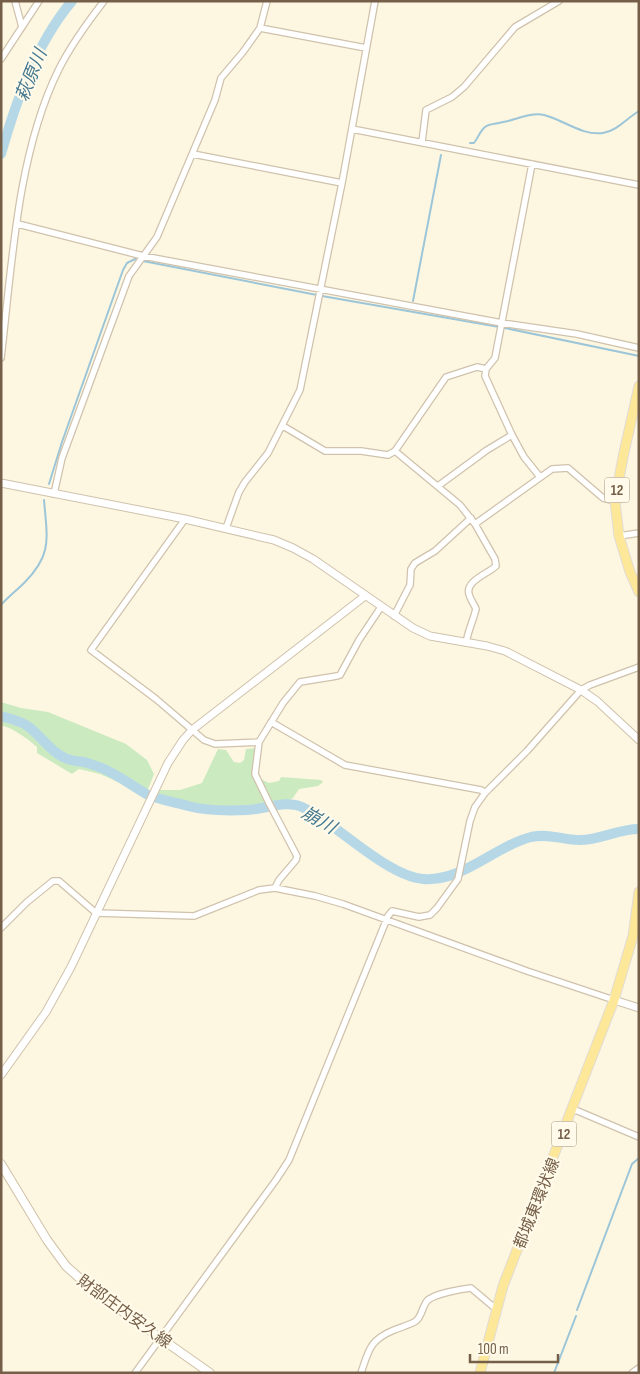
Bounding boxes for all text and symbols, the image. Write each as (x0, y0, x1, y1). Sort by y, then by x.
water label: 萩原川 (12, 44, 52, 104)
road number: 12 (604, 478, 630, 502)
water label: 崩川 (298, 802, 341, 840)
road number: 12 (552, 1122, 576, 1146)
street label: 都城東環状線 (511, 1155, 564, 1252)
street label: 財部庄内安久線 (73, 1272, 175, 1353)
scale bar (470, 1332, 558, 1364)
text: 100 m (478, 1340, 509, 1359)

